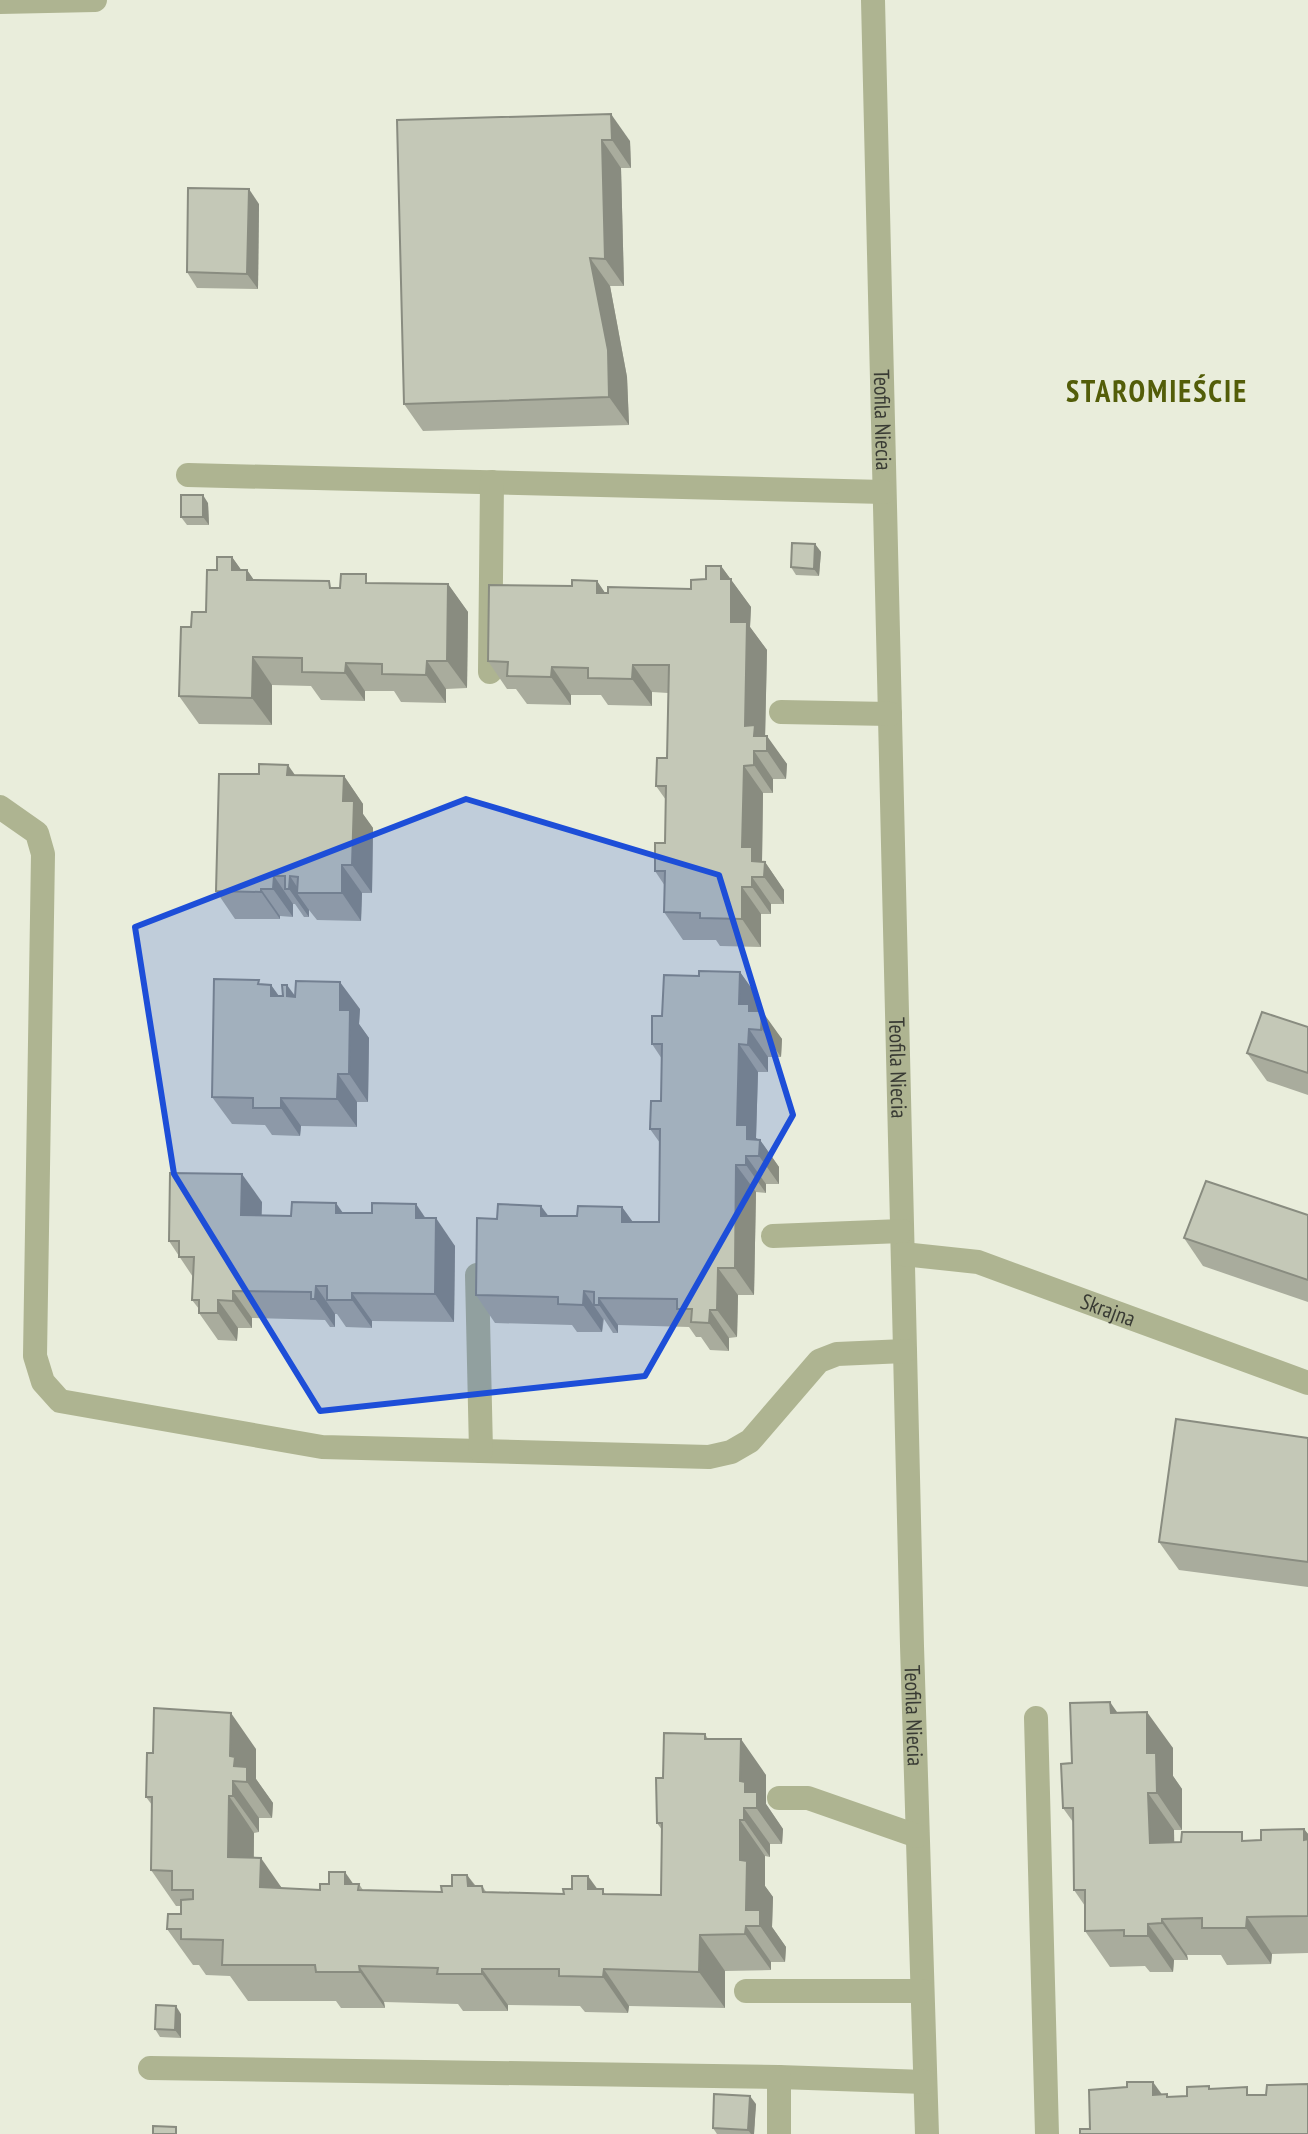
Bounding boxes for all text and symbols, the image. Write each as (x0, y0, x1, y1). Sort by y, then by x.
street label: Teofila Niecia (868, 369, 898, 471)
district label: STAROMIEŚCIE (1066, 371, 1248, 410)
street label: Teofila Niecia (883, 1017, 913, 1119)
street label: Skrajna (1077, 1287, 1139, 1332)
street label: Teofila Niecia (899, 1664, 930, 1767)

